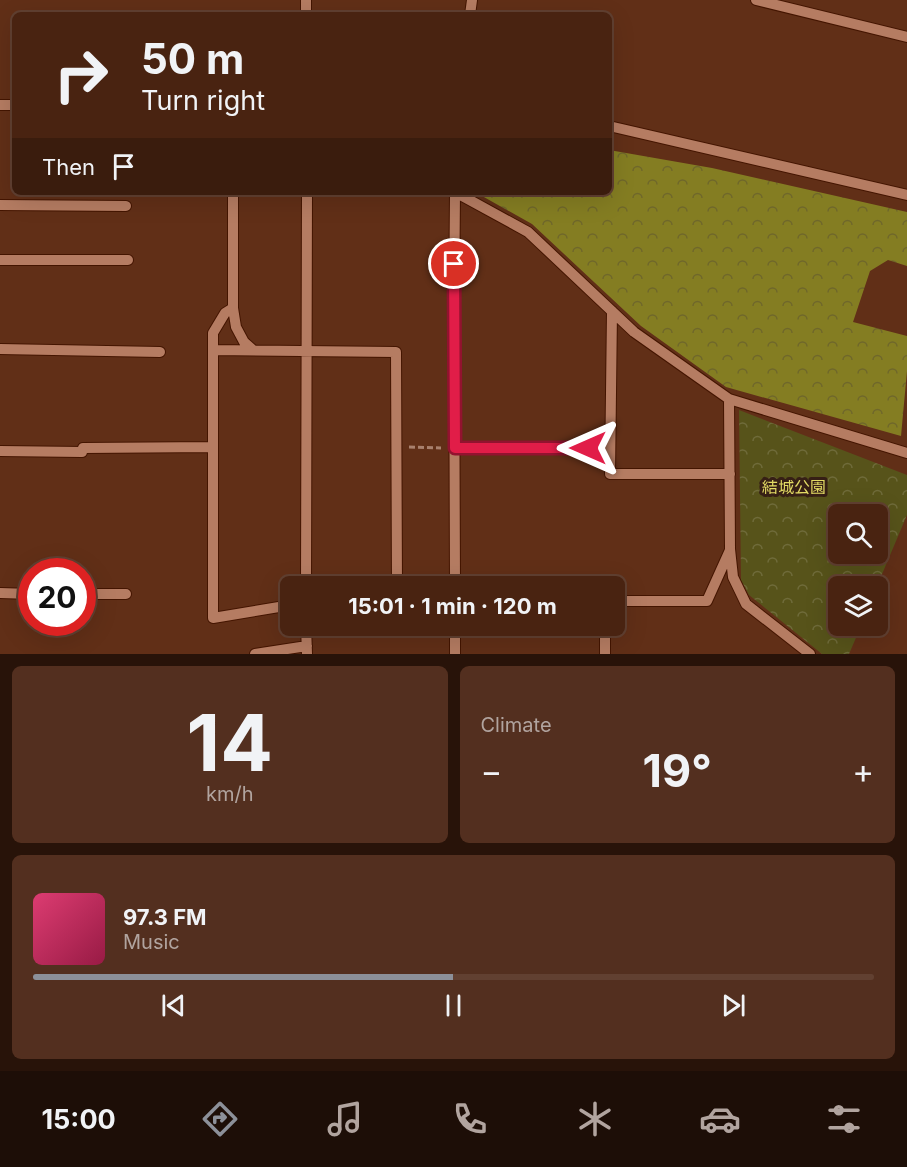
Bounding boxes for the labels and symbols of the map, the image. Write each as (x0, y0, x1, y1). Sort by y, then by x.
pin (428, 238, 479, 289)
position arrow (556, 416, 620, 480)
park label: 結城公園 (762, 477, 826, 497)
speed limit sign: 20 (18, 558, 96, 636)

